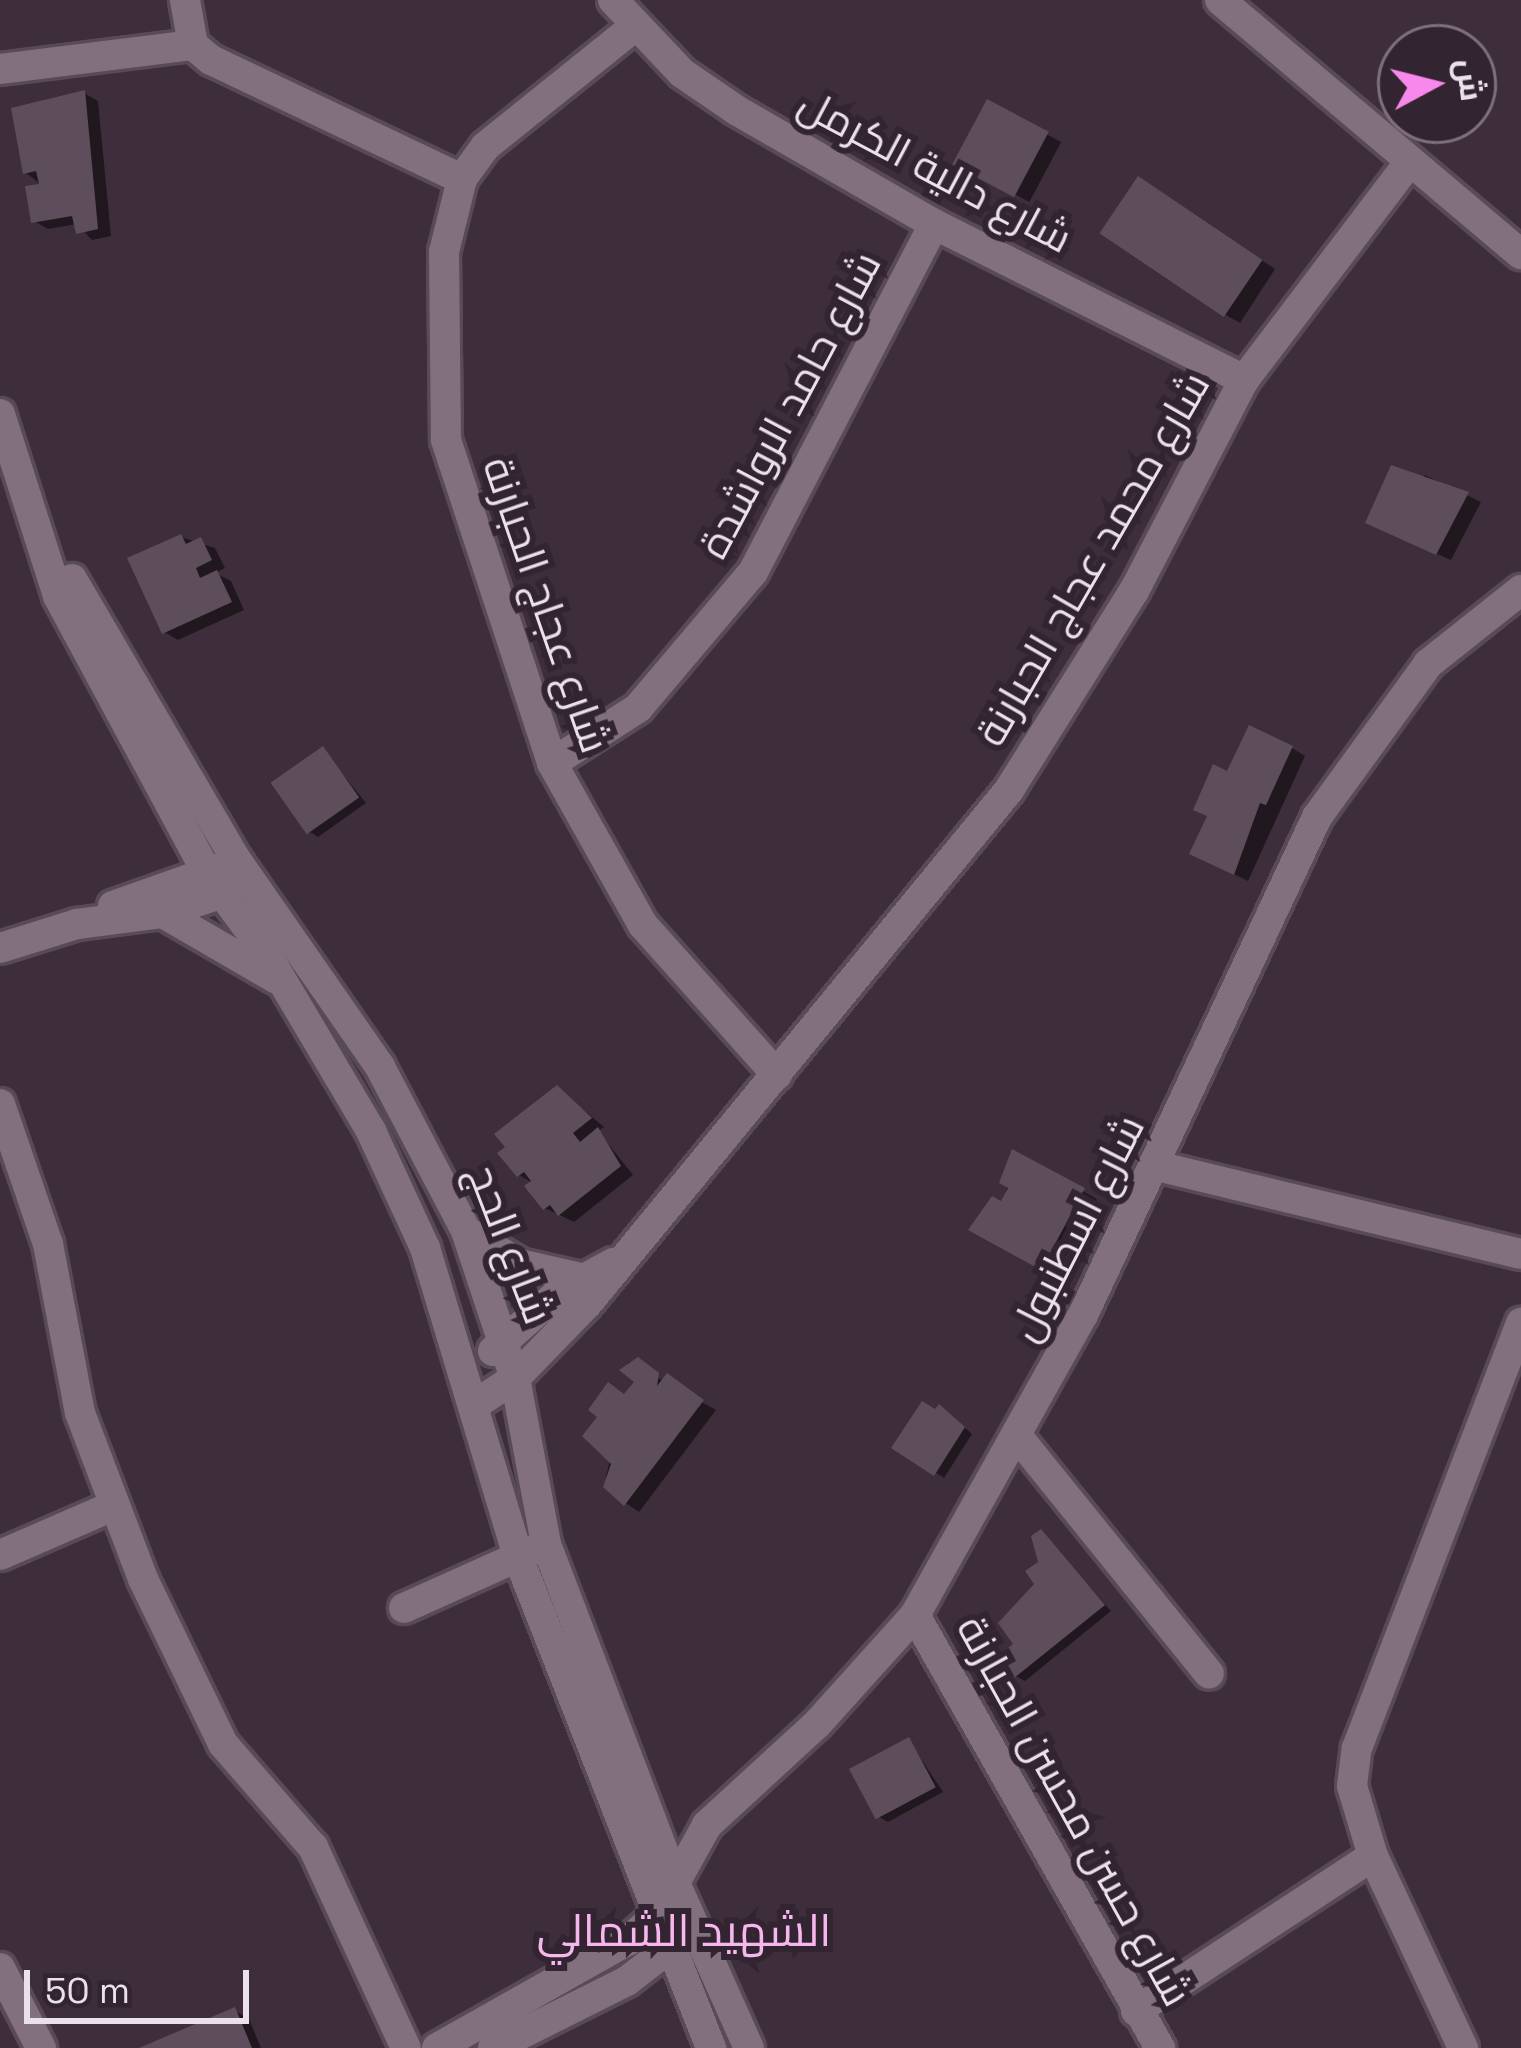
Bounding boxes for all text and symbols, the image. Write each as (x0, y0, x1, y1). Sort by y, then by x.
north arrow (1377, 24, 1497, 144)
text: ش (1446, 56, 1493, 104)
street label: شارع دالية الكرمل (790, 78, 1080, 264)
street label: شارع حامد الرواشدة (688, 243, 892, 567)
street label: شارع محمد عجاج الحبارنة (965, 363, 1221, 755)
street label: شارع عجاج الحبارنة (472, 451, 620, 759)
street label: شارع اسطنبول (999, 1107, 1155, 1349)
street label: شارع الحج (457, 1157, 563, 1331)
street label: شارع حسن محسن الحبارنة (946, 1607, 1202, 2015)
district label: الشهيد الشمالي (537, 1904, 831, 1958)
scale bar (30, 1946, 255, 2020)
text: 50 m (45, 1968, 130, 2014)

